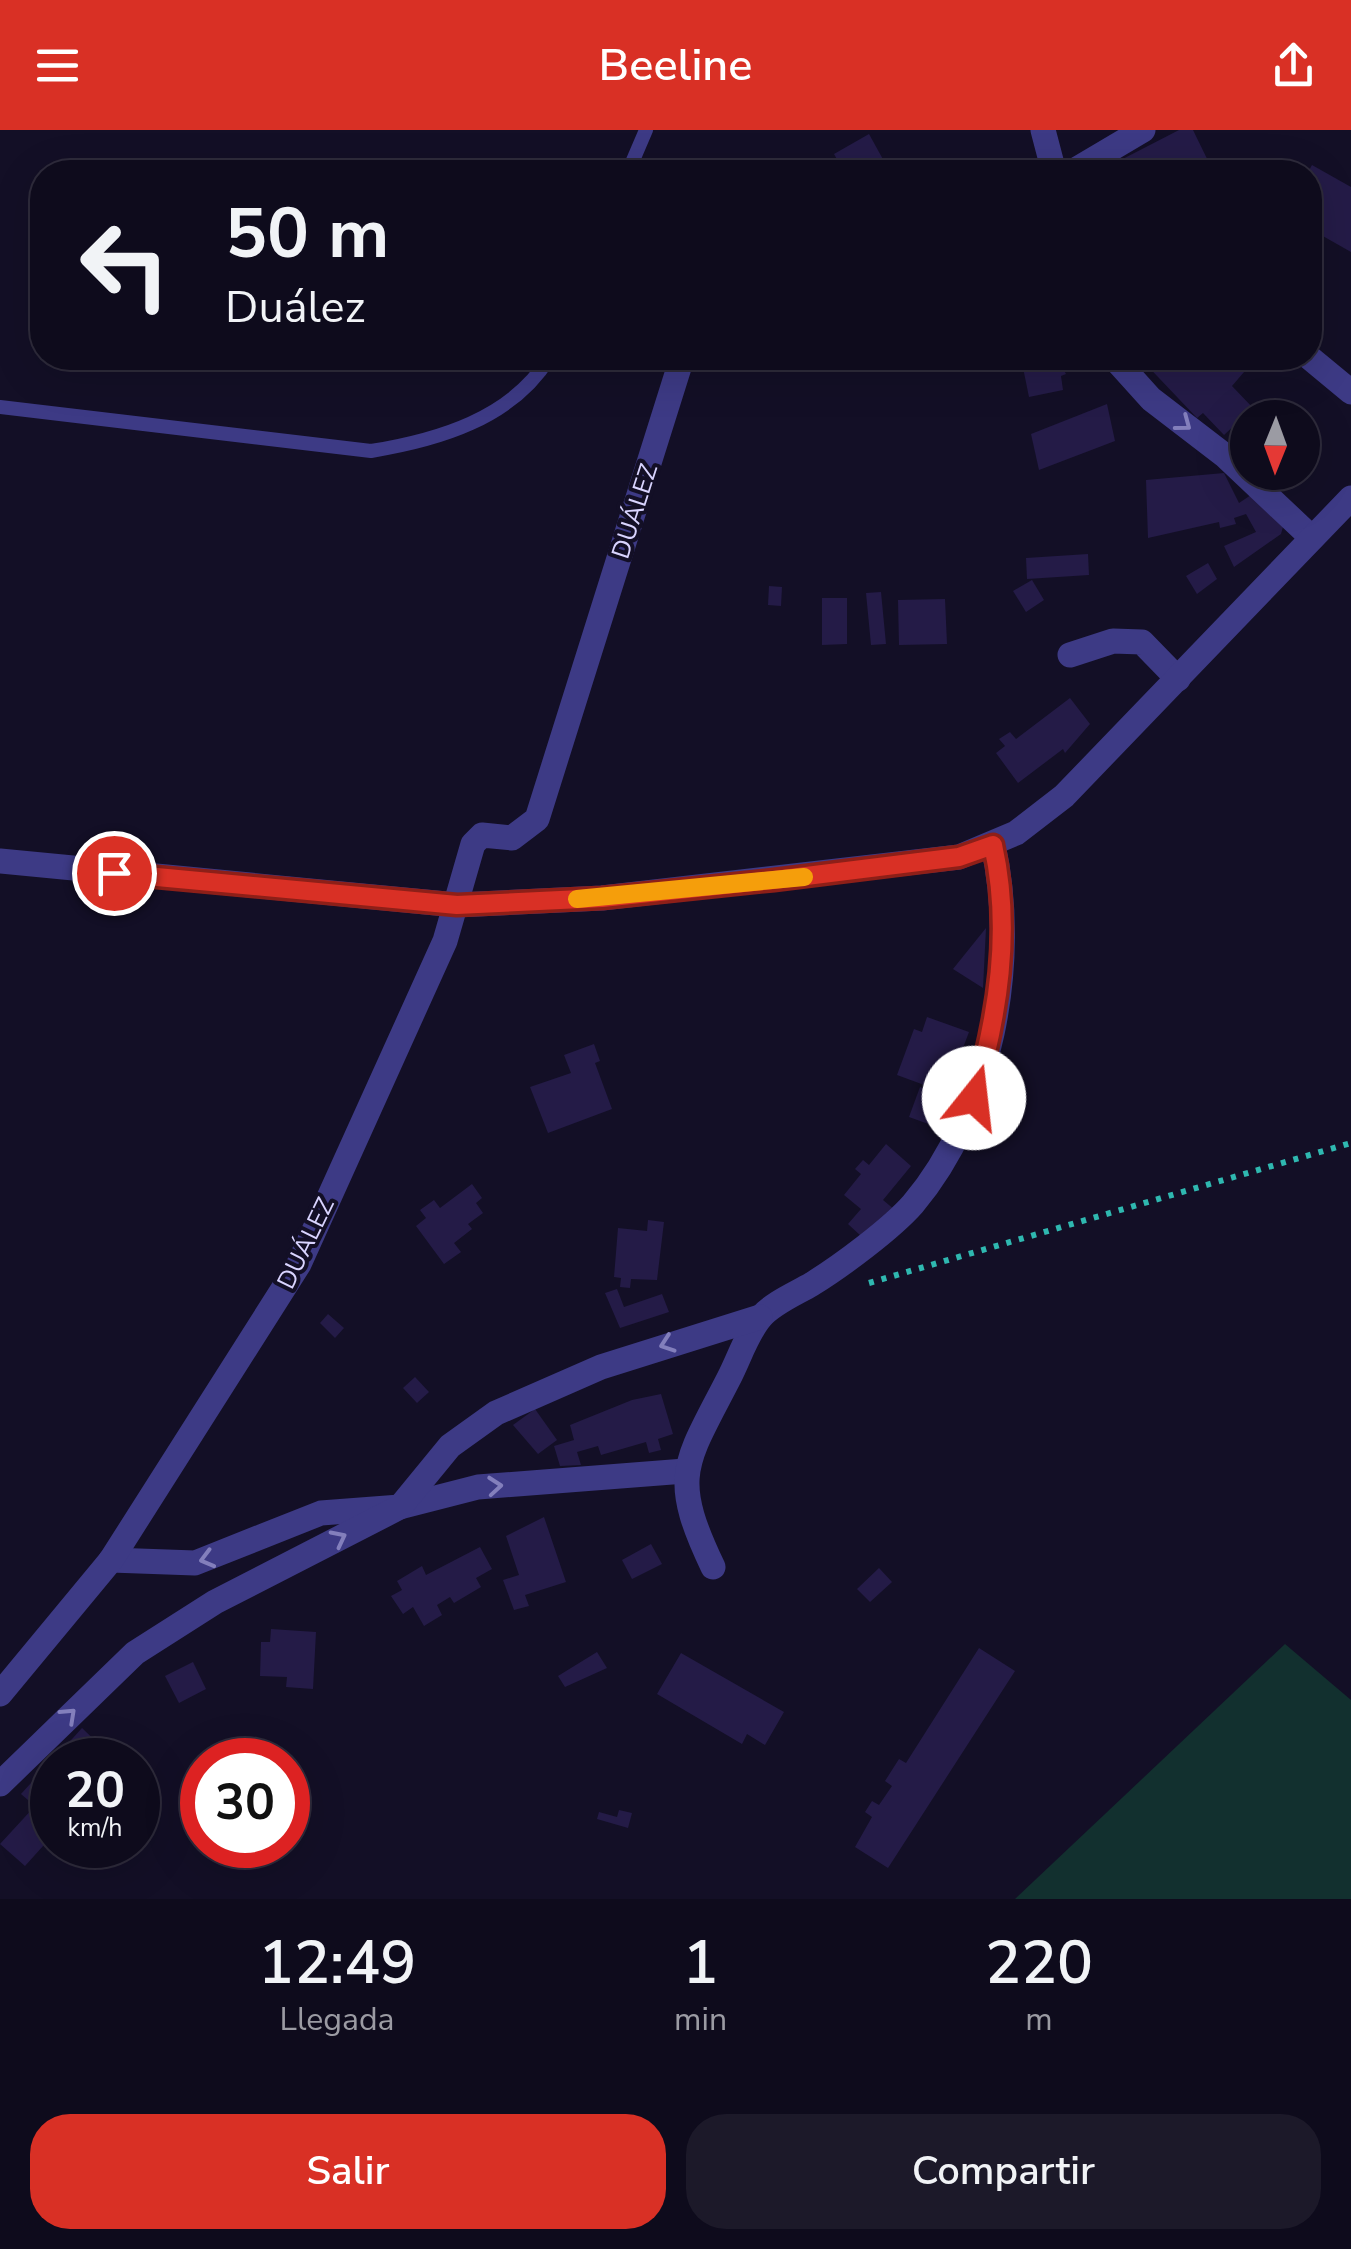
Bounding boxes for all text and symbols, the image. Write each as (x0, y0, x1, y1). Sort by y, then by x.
text: Beeline (599, 35, 752, 96)
icon: menu (30, 38, 85, 93)
icon: share (1266, 38, 1321, 93)
text: 50 m (225, 186, 389, 282)
icon: left (60, 200, 190, 330)
text: Duález (225, 277, 365, 338)
north arrow (1230, 400, 1320, 490)
map controls (1230, 400, 1320, 490)
one-way arrow (1173, 412, 1191, 429)
street label: DUÁLEZ (604, 459, 666, 563)
pin (72, 831, 157, 916)
icon: arrive (87, 846, 142, 901)
position arrow (922, 1046, 1026, 1150)
street label: DUÁLEZ (269, 1192, 343, 1295)
one-way arrow (659, 1332, 676, 1353)
one-way arrow (487, 1476, 503, 1497)
one-way arrow (329, 1531, 347, 1550)
one-way arrow (198, 1547, 216, 1568)
one-way arrow (57, 1708, 76, 1726)
speed limit sign: 30 (180, 1738, 310, 1868)
text: 20 (65, 1756, 125, 1825)
text: km/h (67, 1811, 123, 1845)
text: 12:49 (258, 1922, 416, 2004)
text: 1 (683, 1922, 719, 2004)
text: 220 (985, 1922, 1093, 2004)
text: Llegada (280, 1998, 395, 2041)
text: min (674, 1998, 727, 2041)
text: m (1025, 1998, 1053, 2041)
button: Salir (30, 2114, 666, 2229)
button: Compartir (686, 2114, 1321, 2229)

